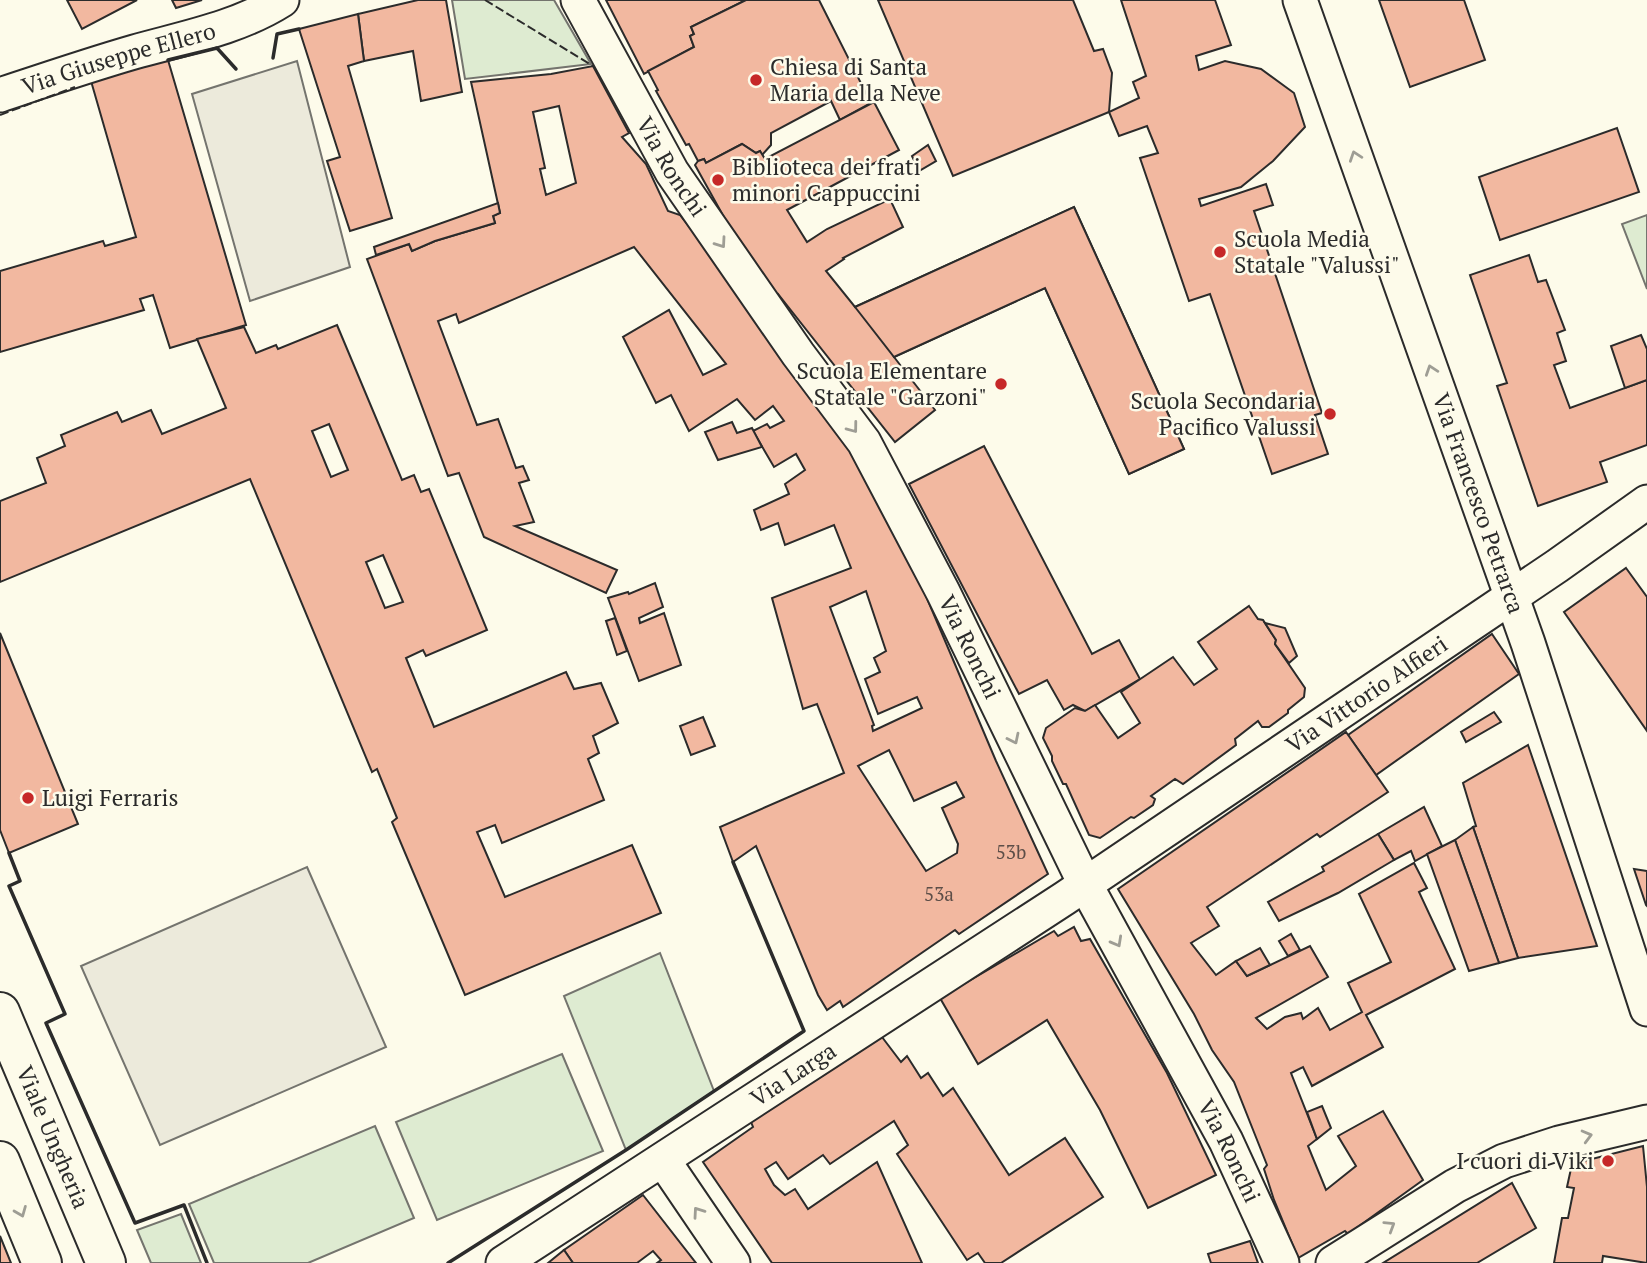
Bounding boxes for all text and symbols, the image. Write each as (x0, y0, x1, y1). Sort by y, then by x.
street label: Via Giuseppe Ellero (17, 15, 219, 102)
place label: Chiesa di Santa Maria della Neve (770, 51, 941, 108)
marker: Chiesa di Santa Maria della Neve (748, 72, 764, 88)
street label: Via Ronchi (630, 111, 714, 222)
one-way arrow (1349, 150, 1363, 162)
place label: Biblioteca dei frati minori Cappuccini (732, 151, 921, 208)
marker: Biblioteca dei frati minori Cappuccini (710, 172, 726, 188)
place label: Scuola Media Statale "Valussi" (1234, 223, 1400, 280)
one-way arrow (713, 235, 725, 248)
marker: Scuola Media Statale "Valussi" (1212, 244, 1228, 260)
place label: Scuola Elementare Statale "Garzoni" (796, 355, 987, 412)
one-way arrow (1425, 365, 1439, 377)
marker: Scuola Elementare Statale "Garzoni" (993, 376, 1009, 392)
place label: Scuola Secondaria Pacifico Valussi (1131, 385, 1316, 442)
street label: Via Francesco Petrarca (1426, 389, 1532, 618)
marker: Scuola Secondaria Pacifico Valussi (1322, 406, 1338, 422)
one-way arrow (845, 420, 858, 433)
street label: Via Ronchi (932, 590, 1009, 704)
street label: Via Vittorio Alfieri (1279, 628, 1453, 760)
one-way arrow (1006, 732, 1020, 744)
place label: Luigi Ferraris (42, 782, 178, 813)
marker: Luigi Ferraris (20, 790, 36, 806)
house number: 53b (996, 839, 1026, 864)
house number: 53a (924, 881, 954, 906)
one-way arrow (1109, 934, 1122, 947)
street label: Via Larga (744, 1035, 842, 1113)
street label: Viale Ungheria (9, 1061, 97, 1214)
street label: Via Ronchi (1191, 1093, 1268, 1207)
one-way arrow (1581, 1130, 1593, 1144)
place label: I cuori di Viki (1456, 1145, 1594, 1176)
marker: I cuori di Viki (1600, 1153, 1616, 1169)
one-way arrow (13, 1204, 27, 1217)
one-way arrow (693, 1206, 706, 1219)
one-way arrow (1383, 1221, 1396, 1234)

